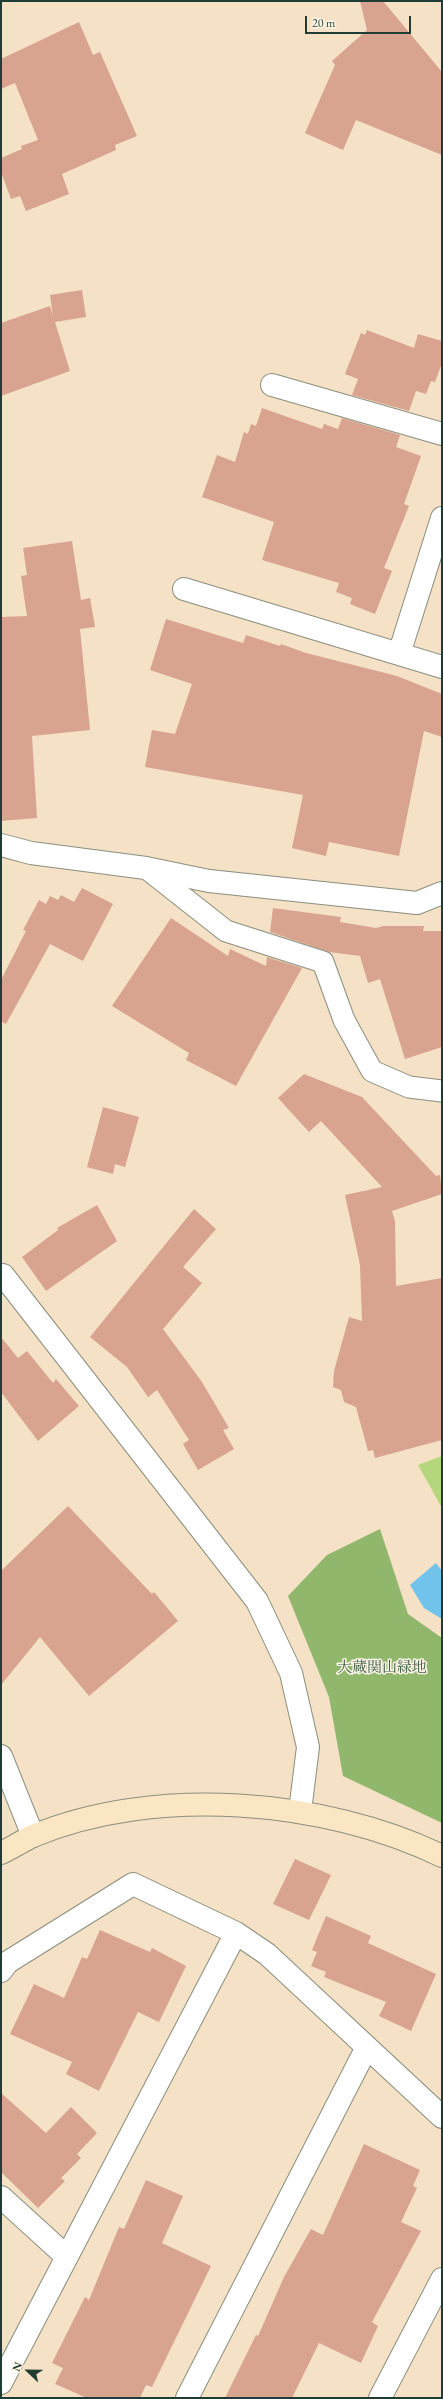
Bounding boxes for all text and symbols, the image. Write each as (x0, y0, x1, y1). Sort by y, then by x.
scale bar (307, 8, 413, 34)
text: 20 m (312, 15, 335, 31)
park label: 大蔵関山緑地 (337, 1659, 427, 1677)
north arrow (8, 2351, 48, 2391)
text: N (9, 2360, 25, 2373)

